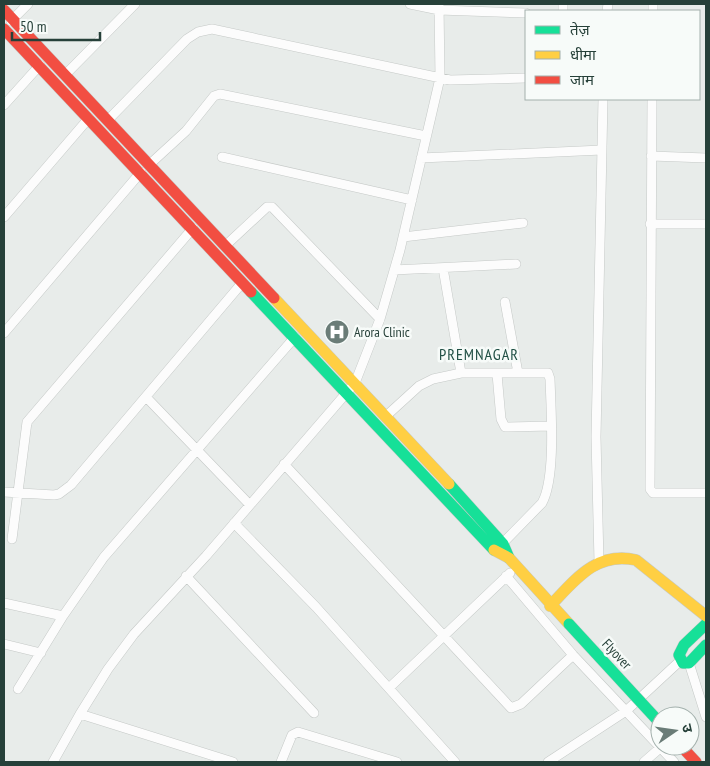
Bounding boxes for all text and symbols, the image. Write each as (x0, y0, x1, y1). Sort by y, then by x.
scale bar (12, 10, 100, 42)
legend (525, 10, 700, 100)
text: 50 m (20, 17, 46, 36)
text: तेज़ (570, 20, 591, 39)
text: धीमा (570, 45, 597, 64)
text: जाम (570, 70, 595, 89)
hospital icon: Arora Clinic (324, 319, 350, 345)
place label: Arora Clinic (354, 323, 410, 341)
district label: PREMNAGAR (439, 344, 519, 364)
street label: Flyover (598, 635, 636, 673)
north arrow (650, 706, 700, 756)
text: उ (678, 722, 698, 735)

